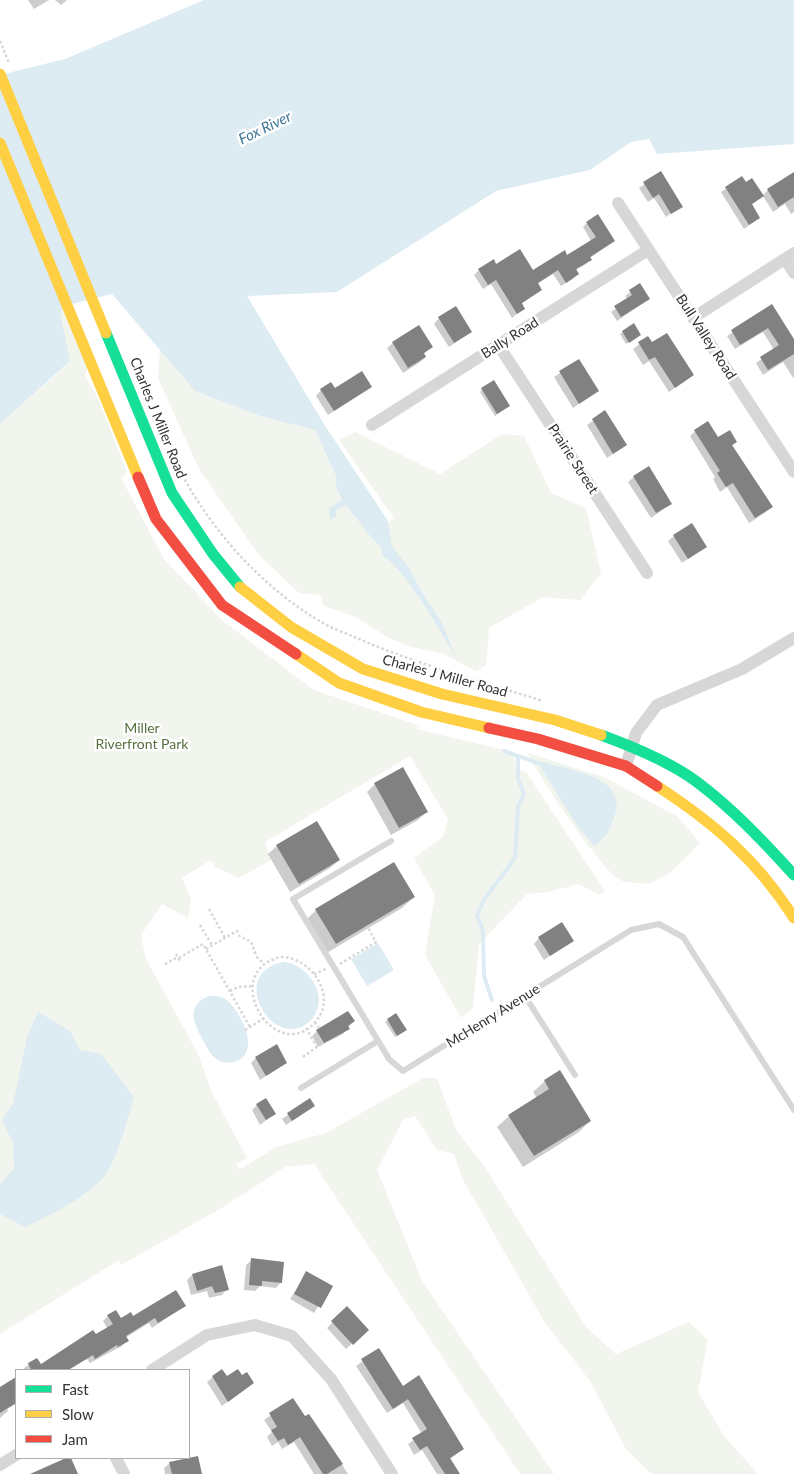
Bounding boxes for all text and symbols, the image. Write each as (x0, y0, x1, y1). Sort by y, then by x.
water label: Fox River (236, 108, 294, 148)
street label: Bull Valley Road (672, 291, 740, 383)
street label: Bally Road (478, 314, 542, 362)
street label: Charles J Miller Road (126, 355, 190, 481)
street label: Prairie Street (544, 421, 602, 497)
street label: Charles J Miller Road (381, 651, 509, 701)
park label: Miller Riverfront Park (96, 720, 188, 752)
street label: McHenry Avenue (443, 980, 543, 1052)
legend (15, 1369, 190, 1459)
text: Fast (62, 1380, 89, 1398)
text: Slow (62, 1405, 94, 1423)
text: Jam (62, 1430, 88, 1448)

